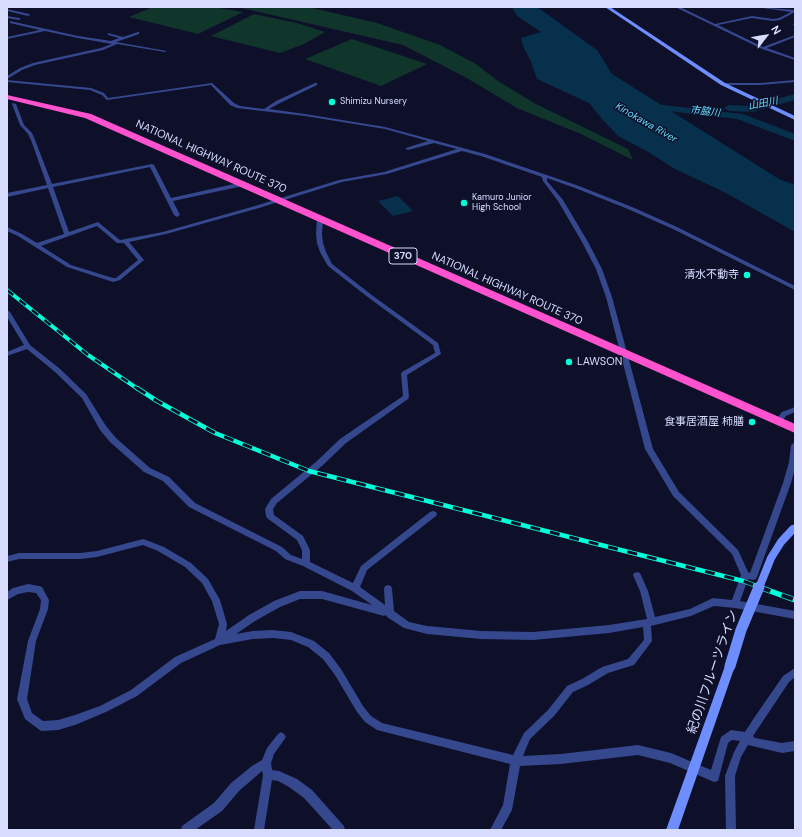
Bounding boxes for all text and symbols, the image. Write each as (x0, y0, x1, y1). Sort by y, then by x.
north arrow (746, 16, 786, 56)
text: N (768, 23, 784, 37)
water label: 山田川 (747, 95, 779, 113)
marker: Shimizu Nursery (327, 97, 337, 107)
place label: Shimizu Nursery (340, 97, 407, 107)
water label: Kinokawa River (613, 100, 679, 146)
water label: 市脇川 (689, 104, 721, 120)
street label: NATIONAL HIGHWAY ROUTE 370 (134, 118, 288, 196)
place label: Kamuro Junior High School (472, 193, 532, 214)
marker: Kamuro Junior High School (459, 198, 469, 208)
road number: 370 (389, 248, 417, 264)
street label: NATIONAL HIGHWAY ROUTE 370 (430, 250, 584, 328)
place label: 清水不動寺 (684, 268, 739, 282)
marker: 清水不動寺 (742, 270, 752, 280)
place label: LAWSON (577, 355, 622, 369)
marker: LAWSON (564, 357, 574, 367)
place label: 食事居酒屋 柿膳 (664, 415, 744, 429)
marker: 食事居酒屋 柿膳 (747, 417, 757, 427)
street label: 紀の川フルーツライン (684, 608, 742, 736)

